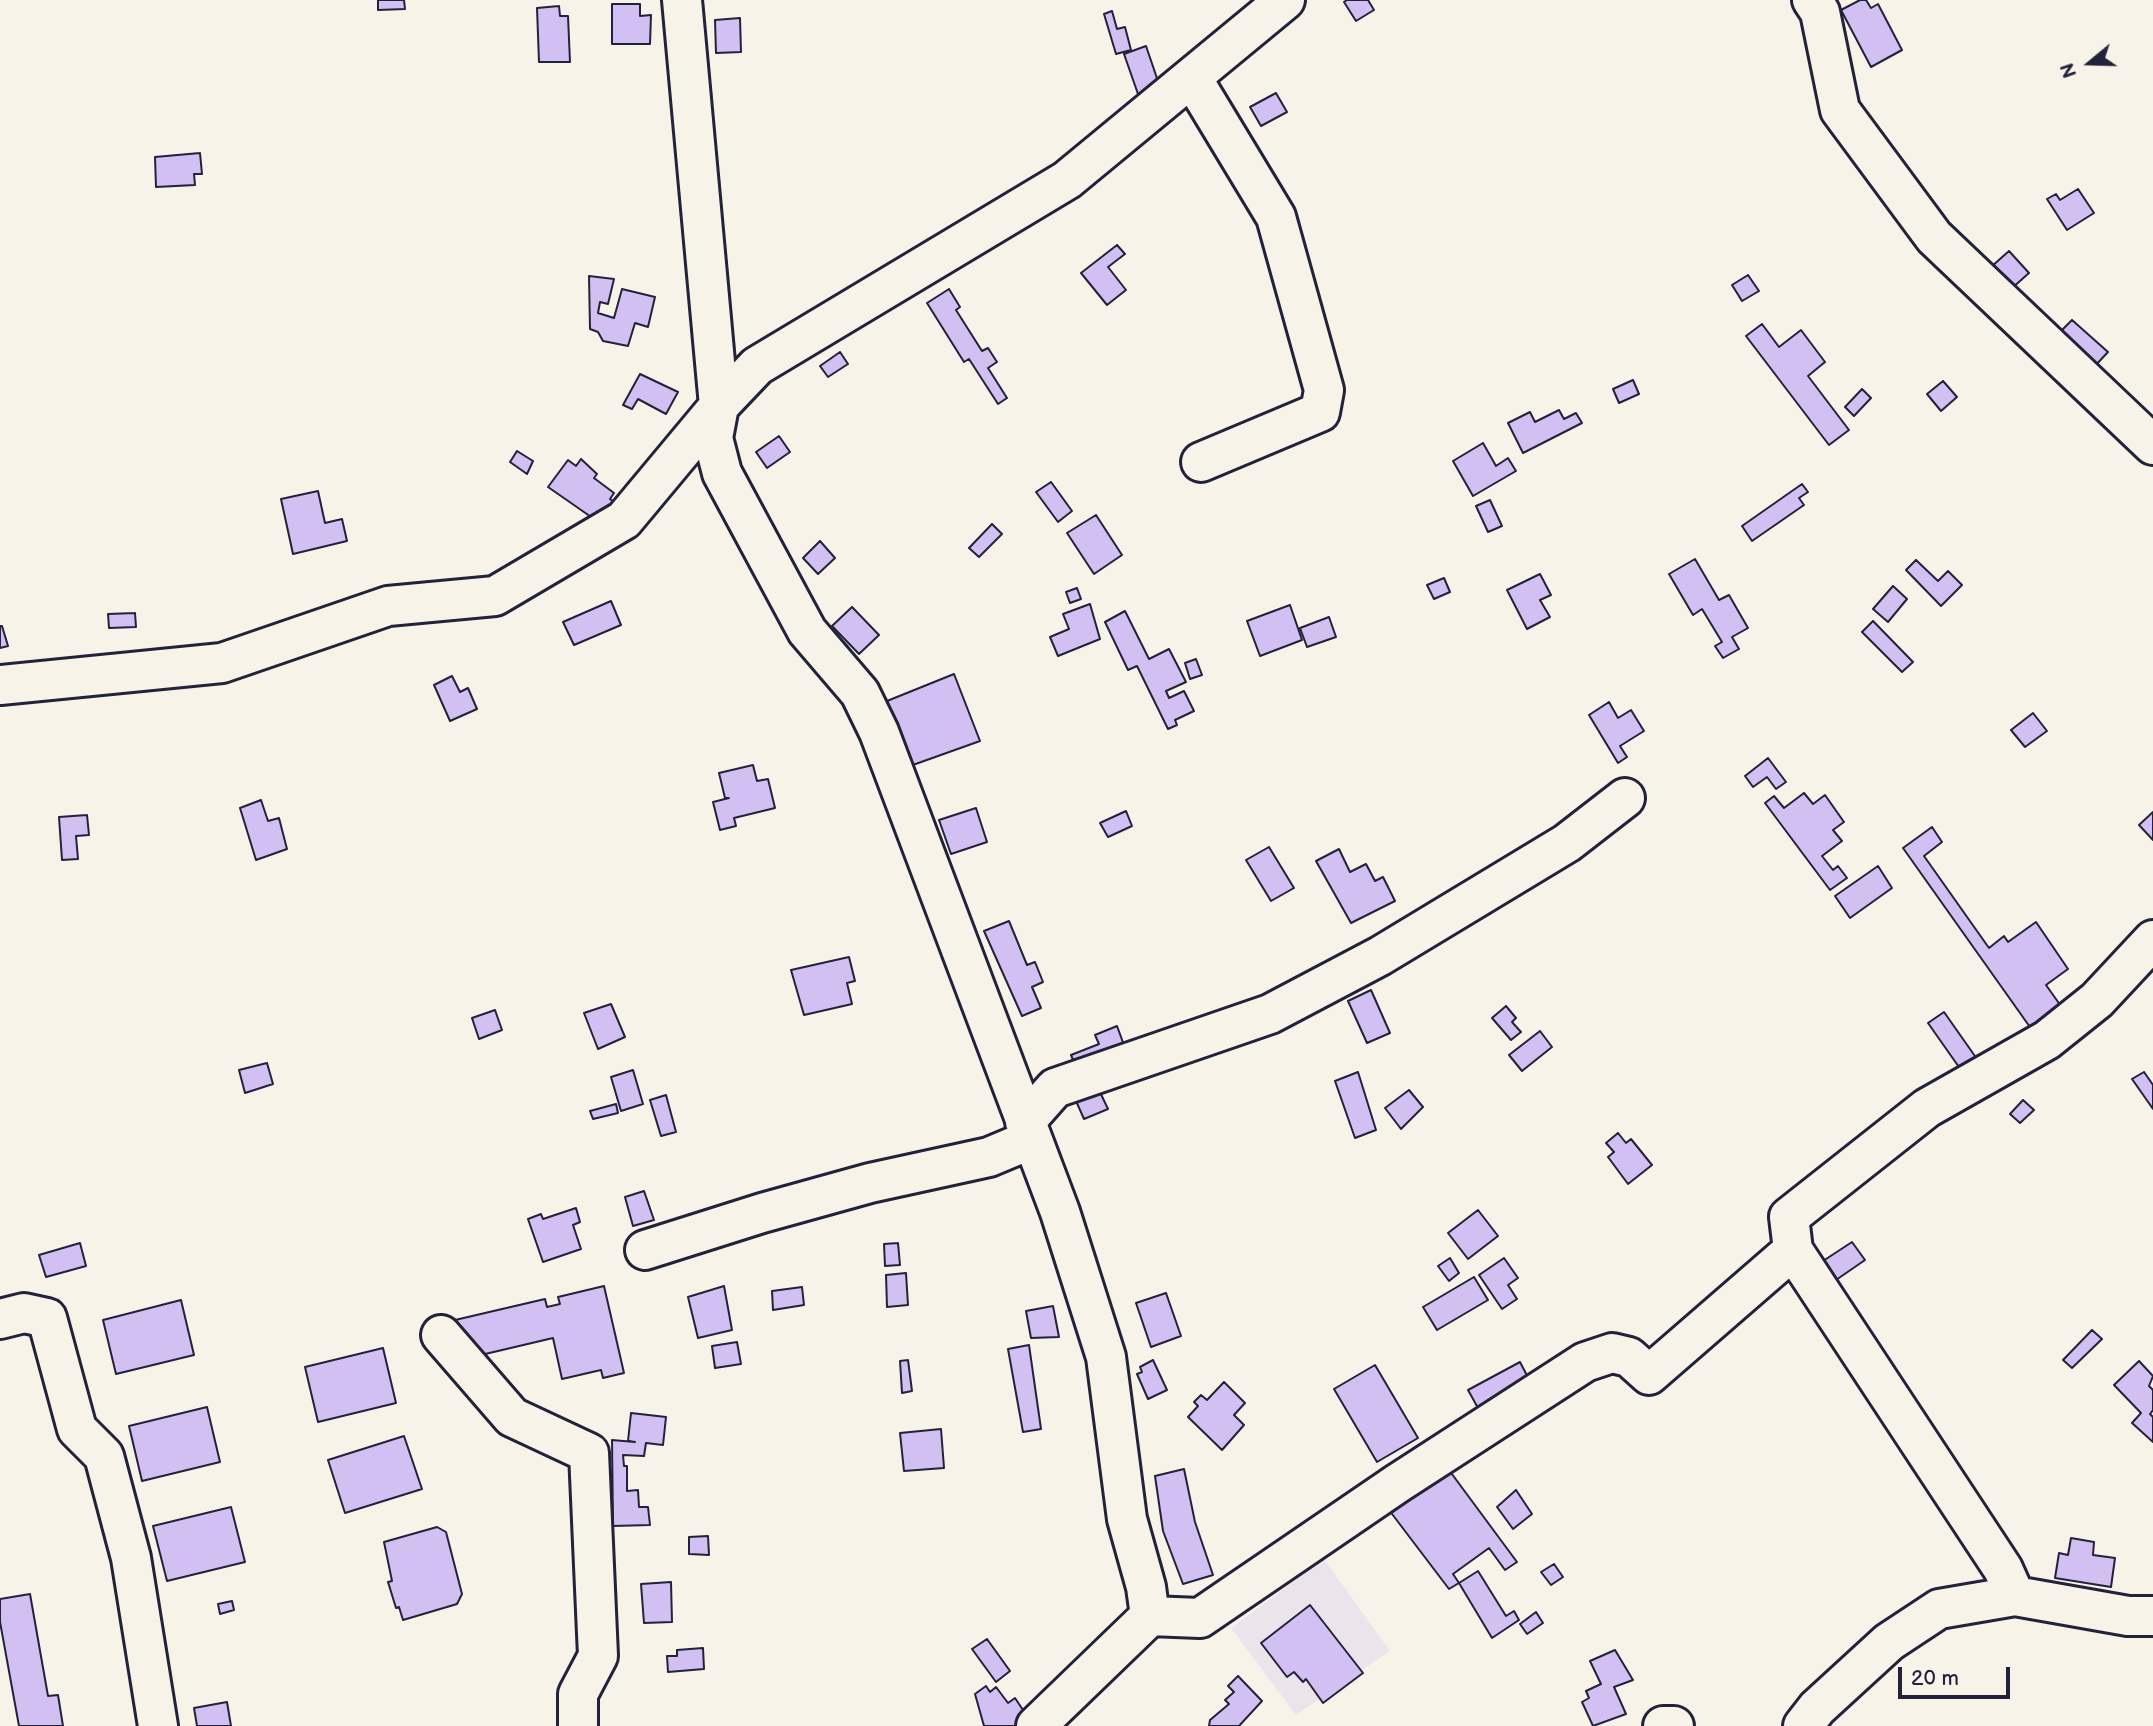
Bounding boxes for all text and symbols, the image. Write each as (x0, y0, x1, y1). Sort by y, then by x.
north arrow (2055, 28, 2125, 98)
text: N (2056, 60, 2083, 80)
scale bar (1901, 1652, 2013, 1696)
text: 20 m (1911, 1666, 1959, 1691)

